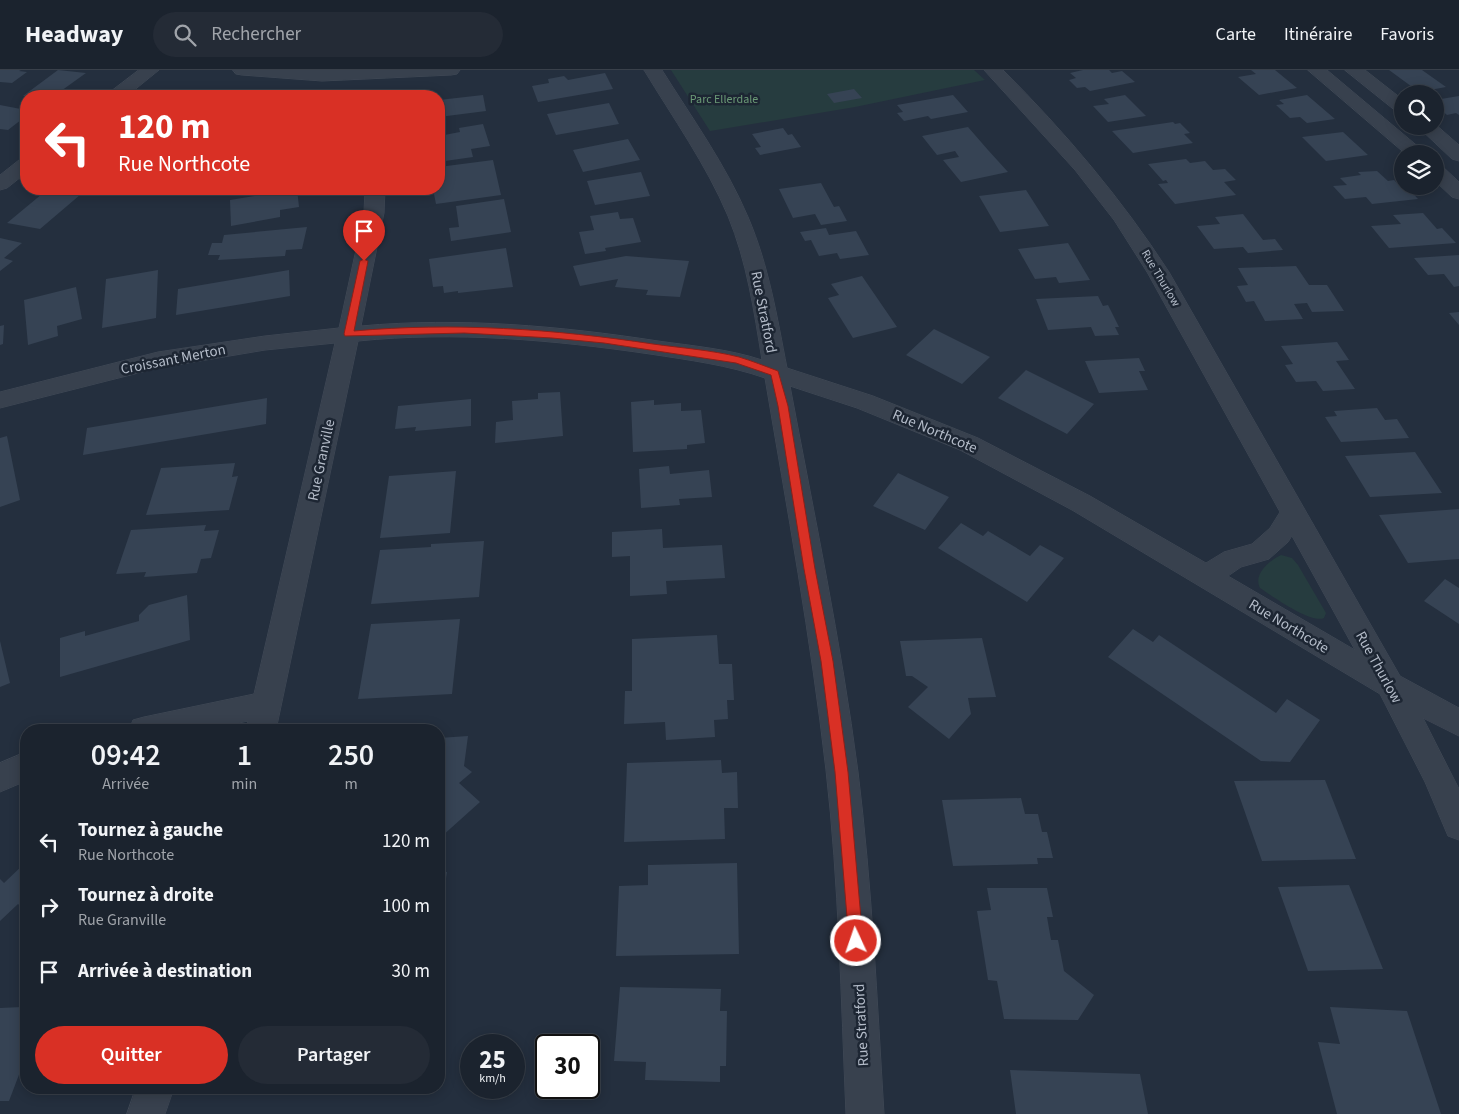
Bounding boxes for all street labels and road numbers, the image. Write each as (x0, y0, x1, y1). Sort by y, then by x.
street label: Rue Thurlow (1137, 247, 1184, 310)
street label: Rue Stratford (745, 269, 782, 355)
street label: Croissant Merton (119, 339, 227, 380)
street label: Rue Northcote (889, 404, 980, 459)
street label: Rue Granville (303, 417, 340, 503)
street label: Rue Northcote (1245, 594, 1333, 659)
street label: Rue Thurlow (1350, 627, 1407, 707)
street label: Rue Stratford (849, 983, 874, 1067)

